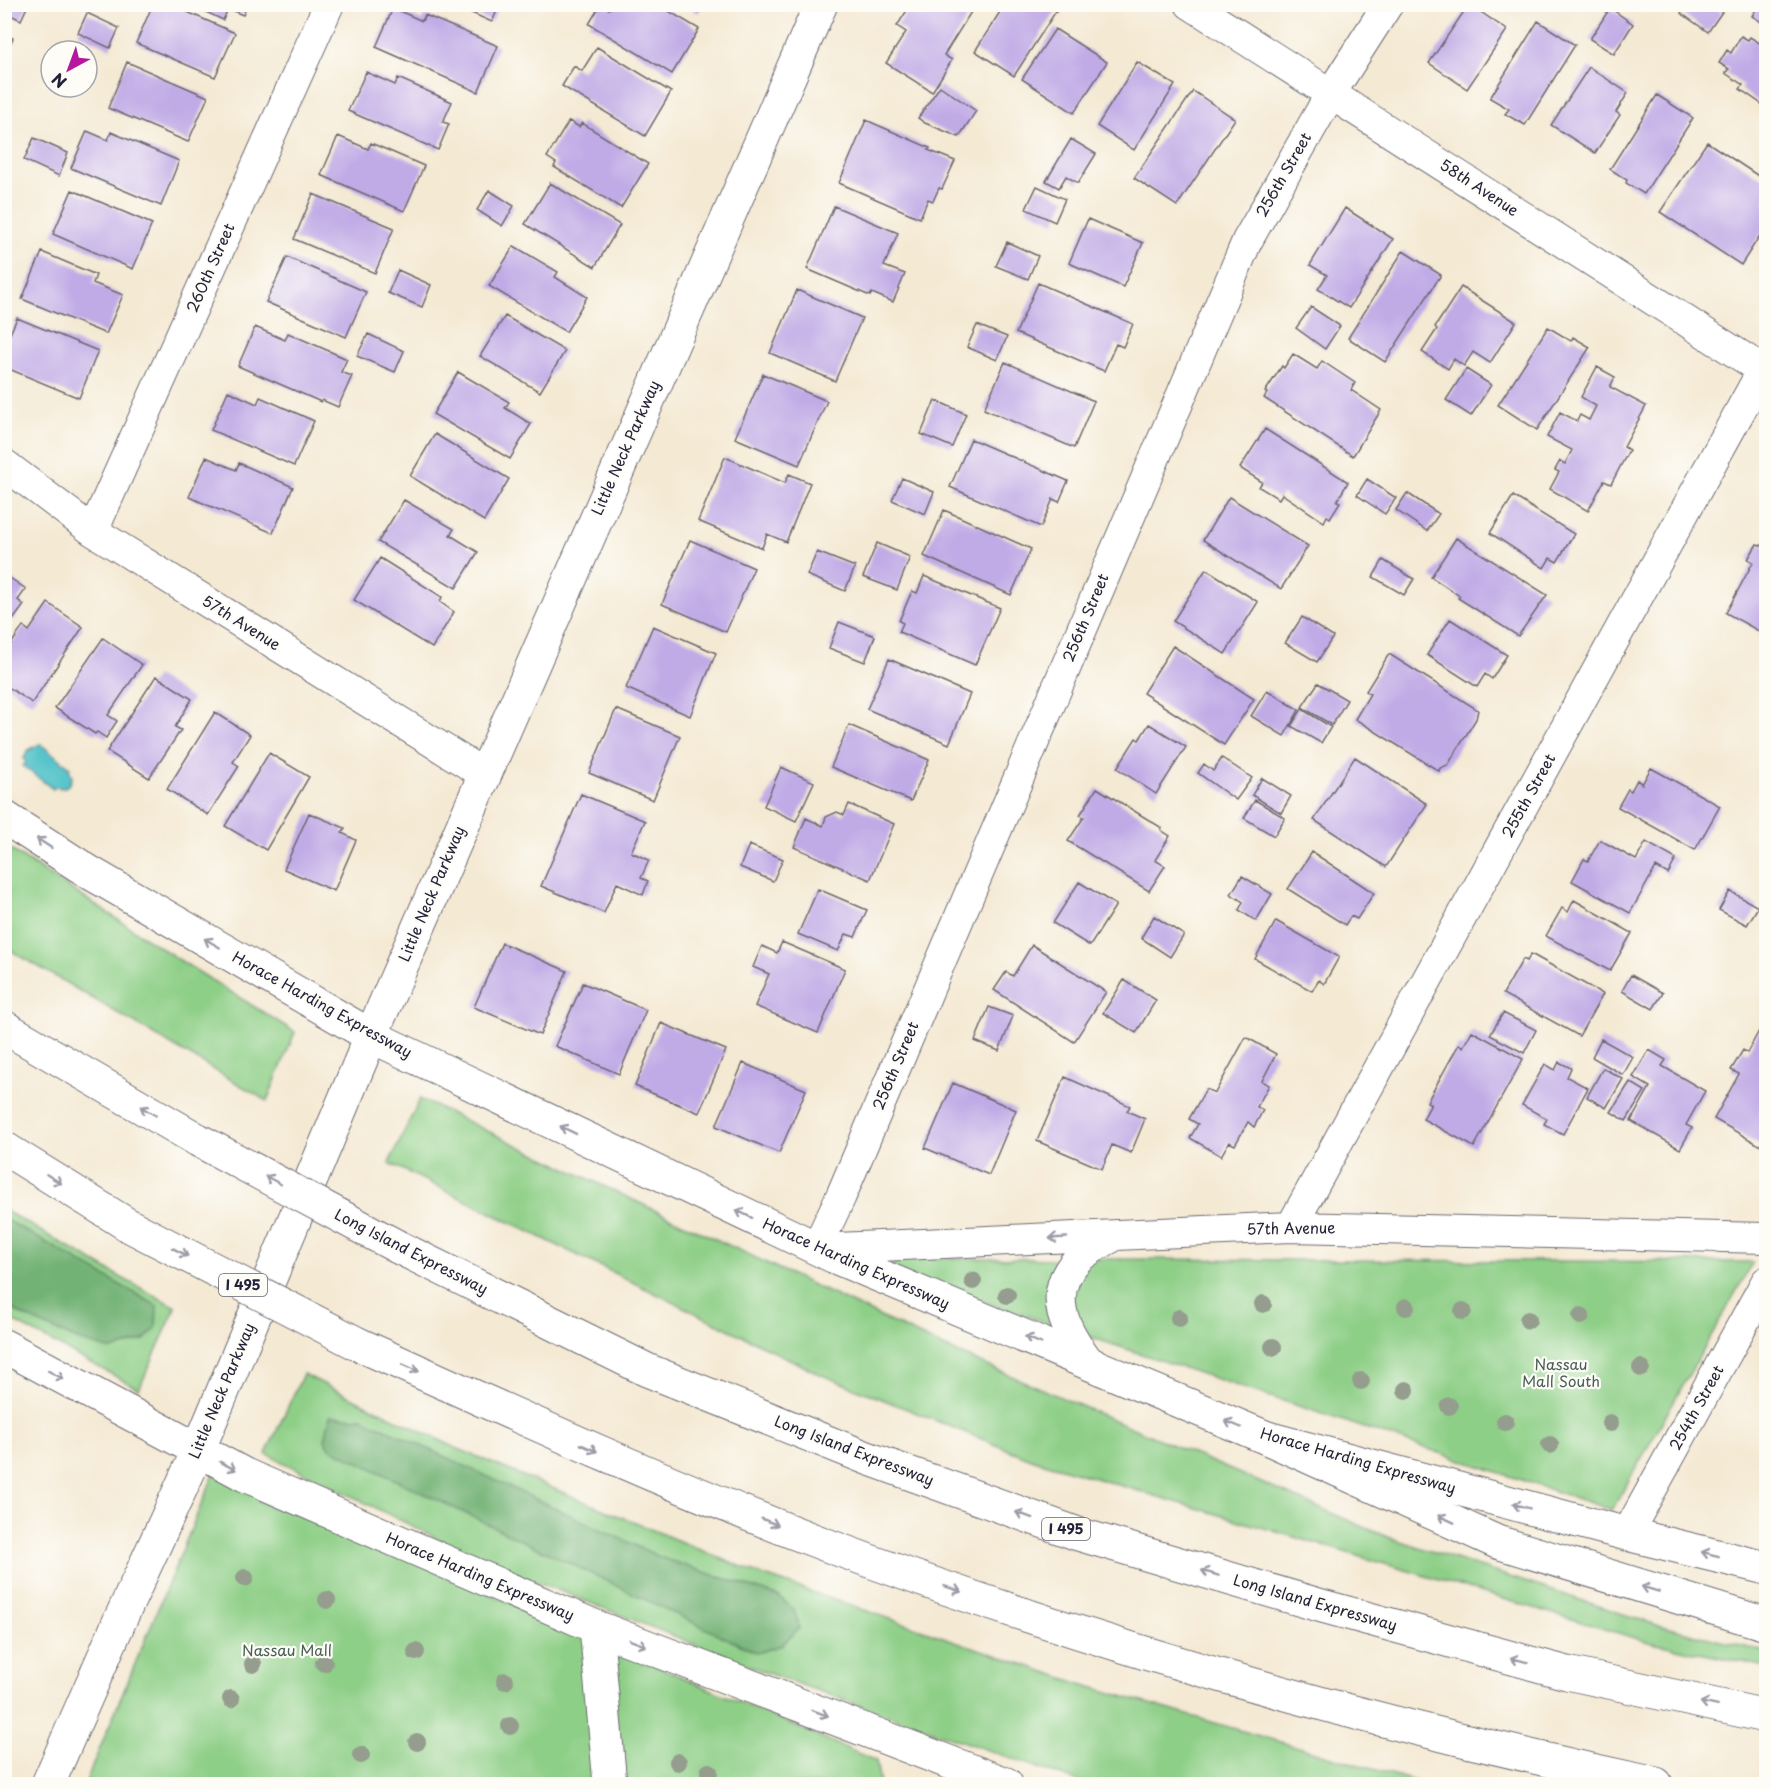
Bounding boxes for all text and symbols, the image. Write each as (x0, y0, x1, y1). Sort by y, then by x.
north arrow (39, 39, 99, 99)
text: N (46, 68, 71, 94)
street label: 256th Street (1249, 128, 1316, 221)
street label: 58th Avenue (1436, 153, 1524, 221)
street label: 260th Street (180, 219, 240, 316)
street label: Little Neck Parkway (584, 376, 665, 519)
street label: 256th Street (1056, 570, 1114, 665)
street label: 57th Avenue (198, 588, 286, 655)
street label: 255th Street (1495, 749, 1560, 842)
street label: Little Neck Parkway (392, 822, 470, 965)
one-way arrow (37, 837, 53, 849)
one-way arrow (204, 937, 221, 949)
street label: Horace Harding Expressway (229, 945, 417, 1063)
street label: 256th Street (866, 1018, 924, 1113)
one-way arrow (140, 1105, 157, 1117)
one-way arrow (560, 1123, 578, 1135)
one-way arrow (45, 1174, 62, 1186)
one-way arrow (264, 1174, 282, 1185)
street label: Long Island Expressway (331, 1202, 492, 1299)
one-way arrow (736, 1208, 754, 1220)
street label: Horace Harding Expressway (759, 1211, 954, 1314)
street label: 57th Avenue (1246, 1215, 1336, 1240)
one-way arrow (1048, 1232, 1068, 1243)
one-way arrow (171, 1247, 189, 1258)
road number: I 495 (219, 1274, 267, 1296)
street label: Little Neck Parkway (182, 1319, 260, 1462)
one-way arrow (1025, 1334, 1043, 1345)
park label: Nassau Mall South (1522, 1352, 1600, 1392)
street label: 254th Street (1663, 1361, 1729, 1454)
one-way arrow (402, 1363, 420, 1375)
one-way arrow (46, 1370, 64, 1381)
street label: Long Island Expressway (771, 1409, 938, 1491)
one-way arrow (1224, 1418, 1242, 1429)
street label: Horace Harding Expressway (1258, 1421, 1459, 1499)
one-way arrow (580, 1443, 598, 1454)
one-way arrow (218, 1461, 236, 1473)
one-way arrow (1512, 1499, 1531, 1511)
one-way arrow (1016, 1508, 1034, 1519)
one-way arrow (1438, 1513, 1456, 1524)
one-way arrow (760, 1517, 778, 1528)
road number: I 495 (1042, 1518, 1090, 1540)
street label: Horace Harding Expressway (383, 1525, 578, 1626)
one-way arrow (1700, 1548, 1719, 1560)
one-way arrow (1201, 1567, 1220, 1578)
street label: Long Island Expressway (1231, 1567, 1400, 1636)
one-way arrow (1641, 1582, 1660, 1593)
one-way arrow (943, 1584, 962, 1595)
park label: Nassau Mall (242, 1638, 332, 1661)
one-way arrow (628, 1638, 647, 1649)
one-way arrow (1510, 1654, 1529, 1665)
one-way arrow (1700, 1698, 1720, 1709)
one-way arrow (810, 1708, 829, 1719)

